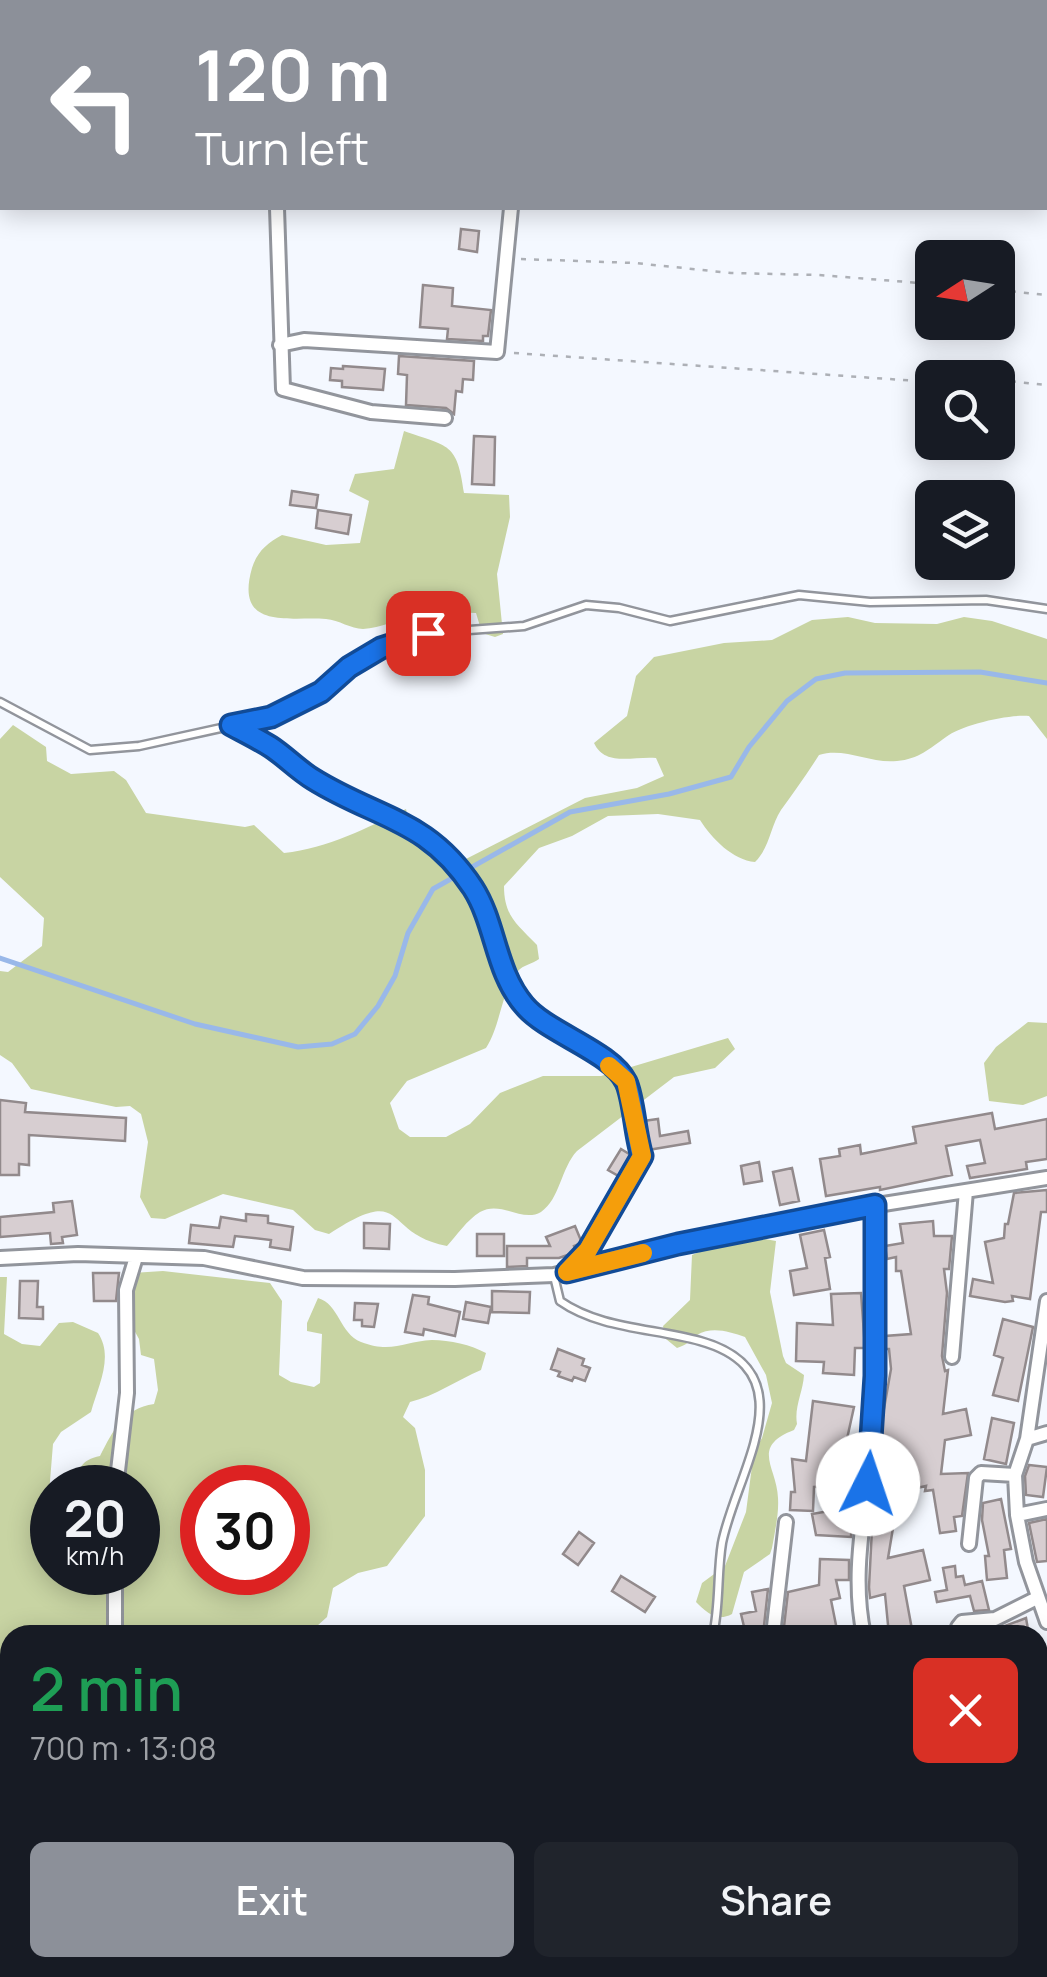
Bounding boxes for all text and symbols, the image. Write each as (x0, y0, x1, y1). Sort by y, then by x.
text: 120 m (195, 26, 390, 122)
icon: left (30, 40, 160, 170)
text: Turn left (195, 117, 369, 179)
north arrow (915, 240, 1015, 340)
map controls (915, 240, 1015, 580)
button: search (915, 360, 1015, 460)
button: layers (915, 480, 1015, 580)
pin (386, 591, 471, 676)
icon: arrive (401, 606, 456, 661)
position arrow (816, 1432, 920, 1536)
speed limit sign: 30 (180, 1465, 310, 1595)
text: 20 (64, 1484, 126, 1552)
text: km/h (66, 1538, 124, 1573)
text: 2 min (30, 1647, 183, 1729)
button: close (913, 1658, 1018, 1763)
text: 700 m · 13:08 (30, 1726, 217, 1770)
button: Exit (30, 1842, 514, 1957)
button: Share (534, 1842, 1018, 1957)

